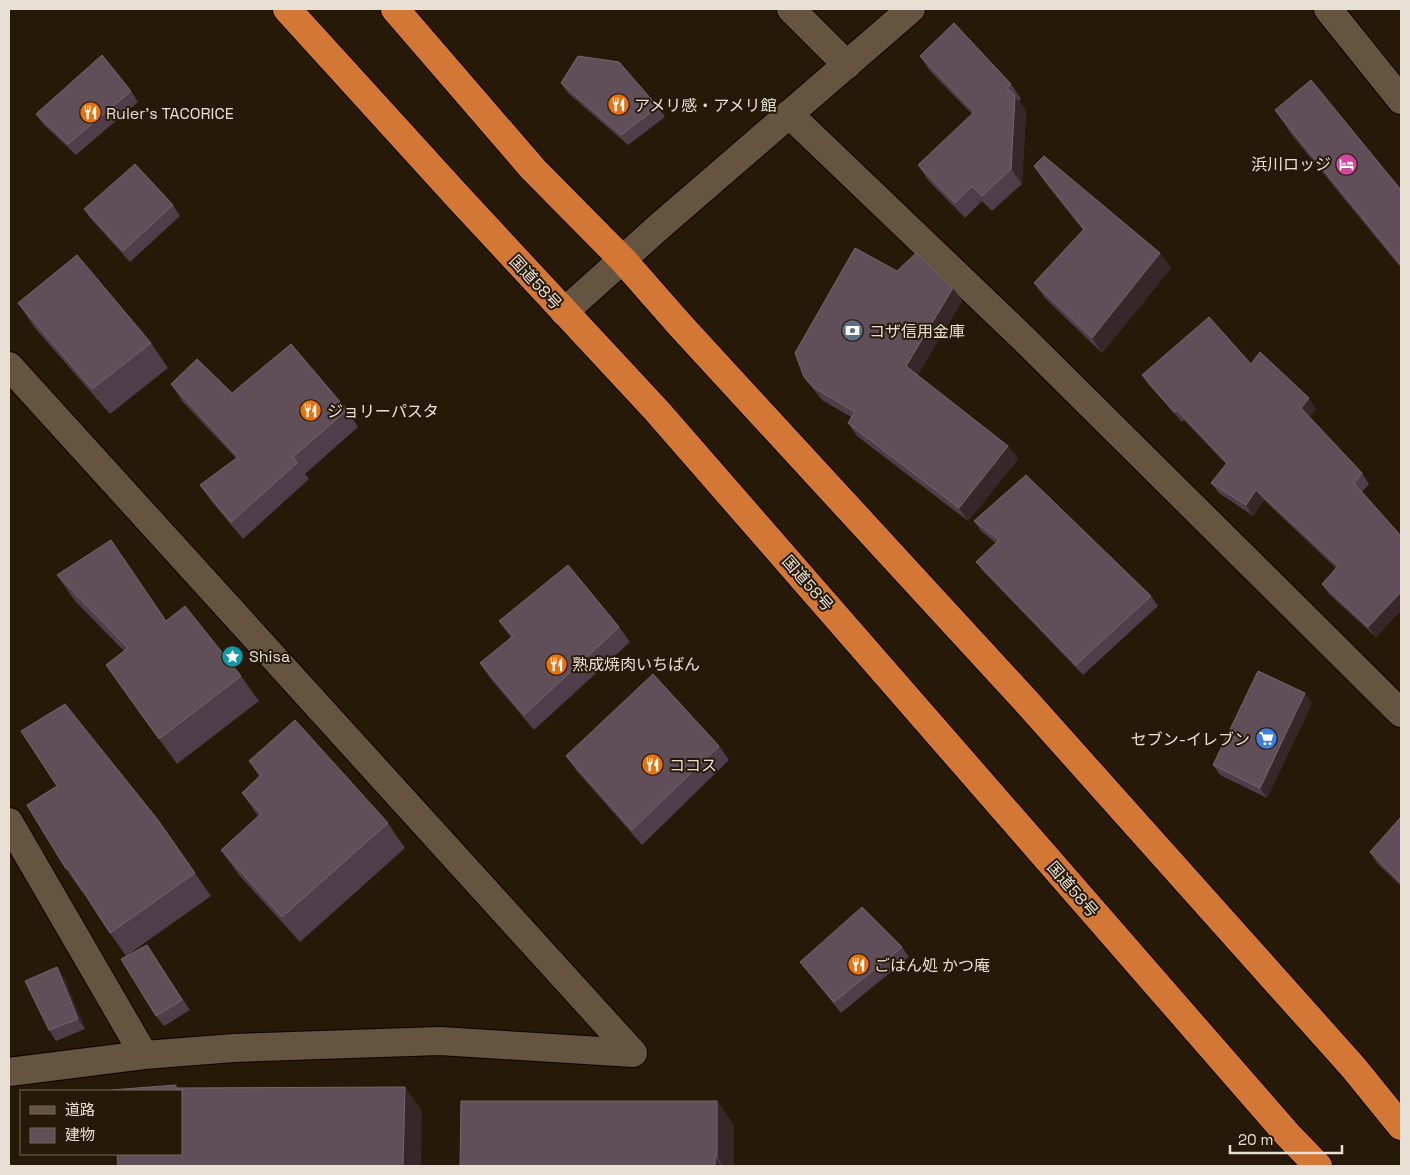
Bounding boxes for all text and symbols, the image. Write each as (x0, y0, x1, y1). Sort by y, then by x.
restaurant icon: アメリ感・アメリ館 (606, 93, 630, 117)
place label: アメリ感・アメリ館 (634, 95, 776, 116)
restaurant icon: Ruler's TACORICE (78, 101, 102, 125)
place label: Ruler's TACORICE (106, 103, 234, 124)
hotel icon: 浜川ロッジ (1335, 152, 1359, 176)
place label: 浜川ロッジ (1251, 154, 1331, 175)
street label: 国道58号 (505, 250, 566, 314)
bank icon: コザ信用金庫 (841, 319, 865, 343)
place label: コザ信用金庫 (869, 321, 965, 342)
restaurant icon: ジョリーパスタ (299, 399, 323, 423)
place label: ジョリーパスタ (327, 401, 439, 422)
street label: 国道58号 (778, 551, 838, 616)
place icon: Shisa (221, 644, 245, 668)
place label: Shisa (249, 646, 290, 667)
restaurant icon: 熟成焼肉いちばん (544, 652, 568, 676)
place label: 熟成焼肉いちばん (572, 654, 700, 675)
supermarket icon: セブン-イレブン (1254, 727, 1278, 751)
place label: セブン-イレブン (1131, 729, 1250, 750)
restaurant icon: ココス (641, 753, 665, 777)
place label: ココス (669, 755, 717, 776)
street label: 国道58号 (1043, 857, 1103, 922)
restaurant icon: ごはん処 かつ庵 (846, 953, 870, 977)
place label: ごはん処 かつ庵 (874, 955, 990, 976)
legend (20, 1090, 182, 1155)
text: 道路 (65, 1100, 95, 1119)
scale bar (1230, 1122, 1342, 1154)
text: 建物 (65, 1125, 95, 1144)
text: 20 m (1238, 1130, 1273, 1149)

